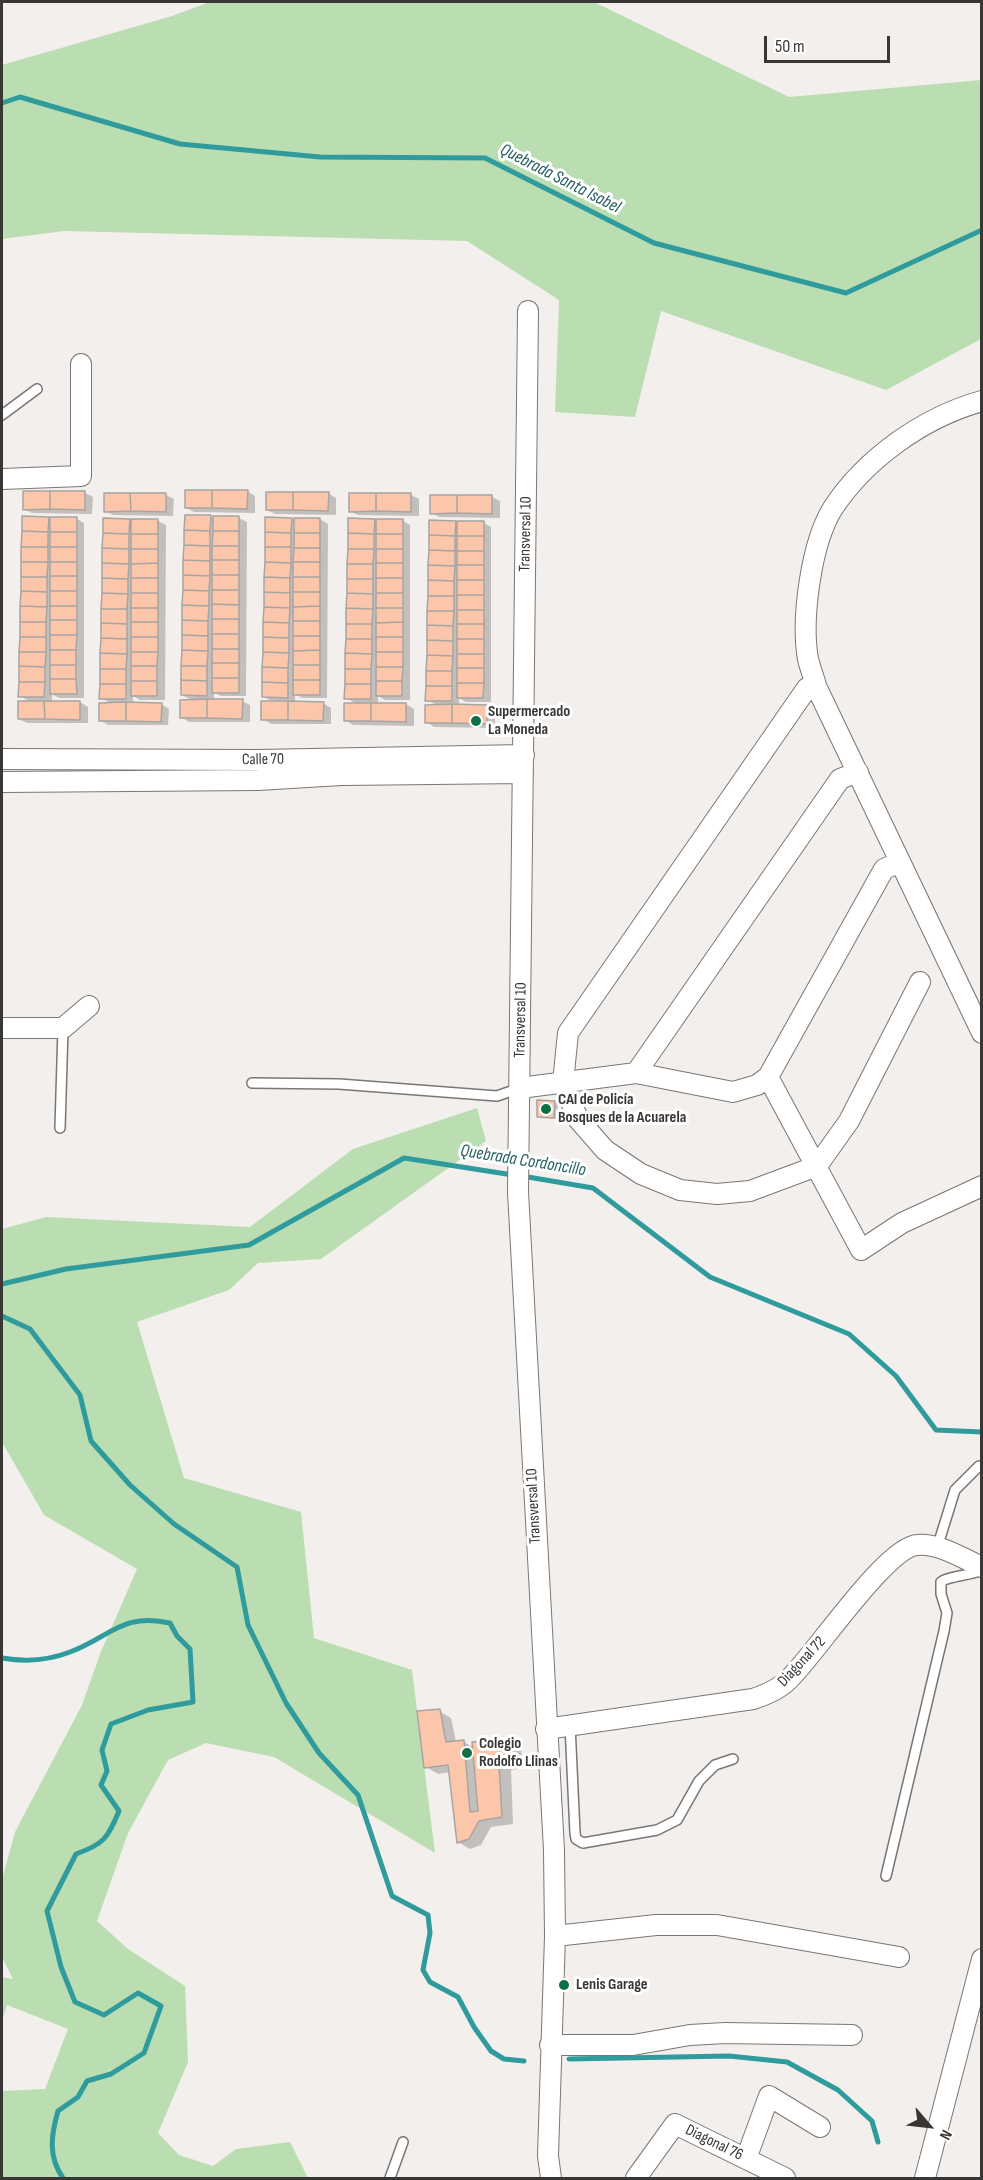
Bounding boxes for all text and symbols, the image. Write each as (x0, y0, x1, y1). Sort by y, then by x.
scale bar (767, 24, 893, 62)
text: 50 m (775, 36, 805, 57)
water label: Quebrada Santa Isabel (496, 139, 624, 219)
street label: Transversal 10 (516, 496, 536, 572)
place label: Supermercado La Moneda (488, 702, 570, 740)
marker: Supermercado La Moneda (469, 714, 483, 728)
street label: Calle 70 (242, 750, 284, 770)
street label: Transversal 10 (511, 982, 531, 1058)
place label: CAI de Policía Bosques de la Acuarela (558, 1090, 686, 1128)
marker: CAI de Policía Bosques de la Acuarela (539, 1102, 553, 1116)
water label: Quebrada Cordoncillo (459, 1140, 587, 1182)
street label: Transversal 10 (522, 1468, 546, 1544)
street label: Diagonal 72 (774, 1633, 830, 1691)
place label: Colegio Rodolfo Llinas (479, 1734, 558, 1772)
marker: Colegio Rodolfo Llinas (460, 1746, 474, 1760)
place label: Lenis Garage (576, 1975, 648, 1995)
marker: Lenis Garage (557, 1978, 571, 1992)
north arrow (899, 2096, 959, 2156)
street label: Diagonal 76 (682, 2121, 746, 2165)
text: N (935, 2126, 956, 2143)

